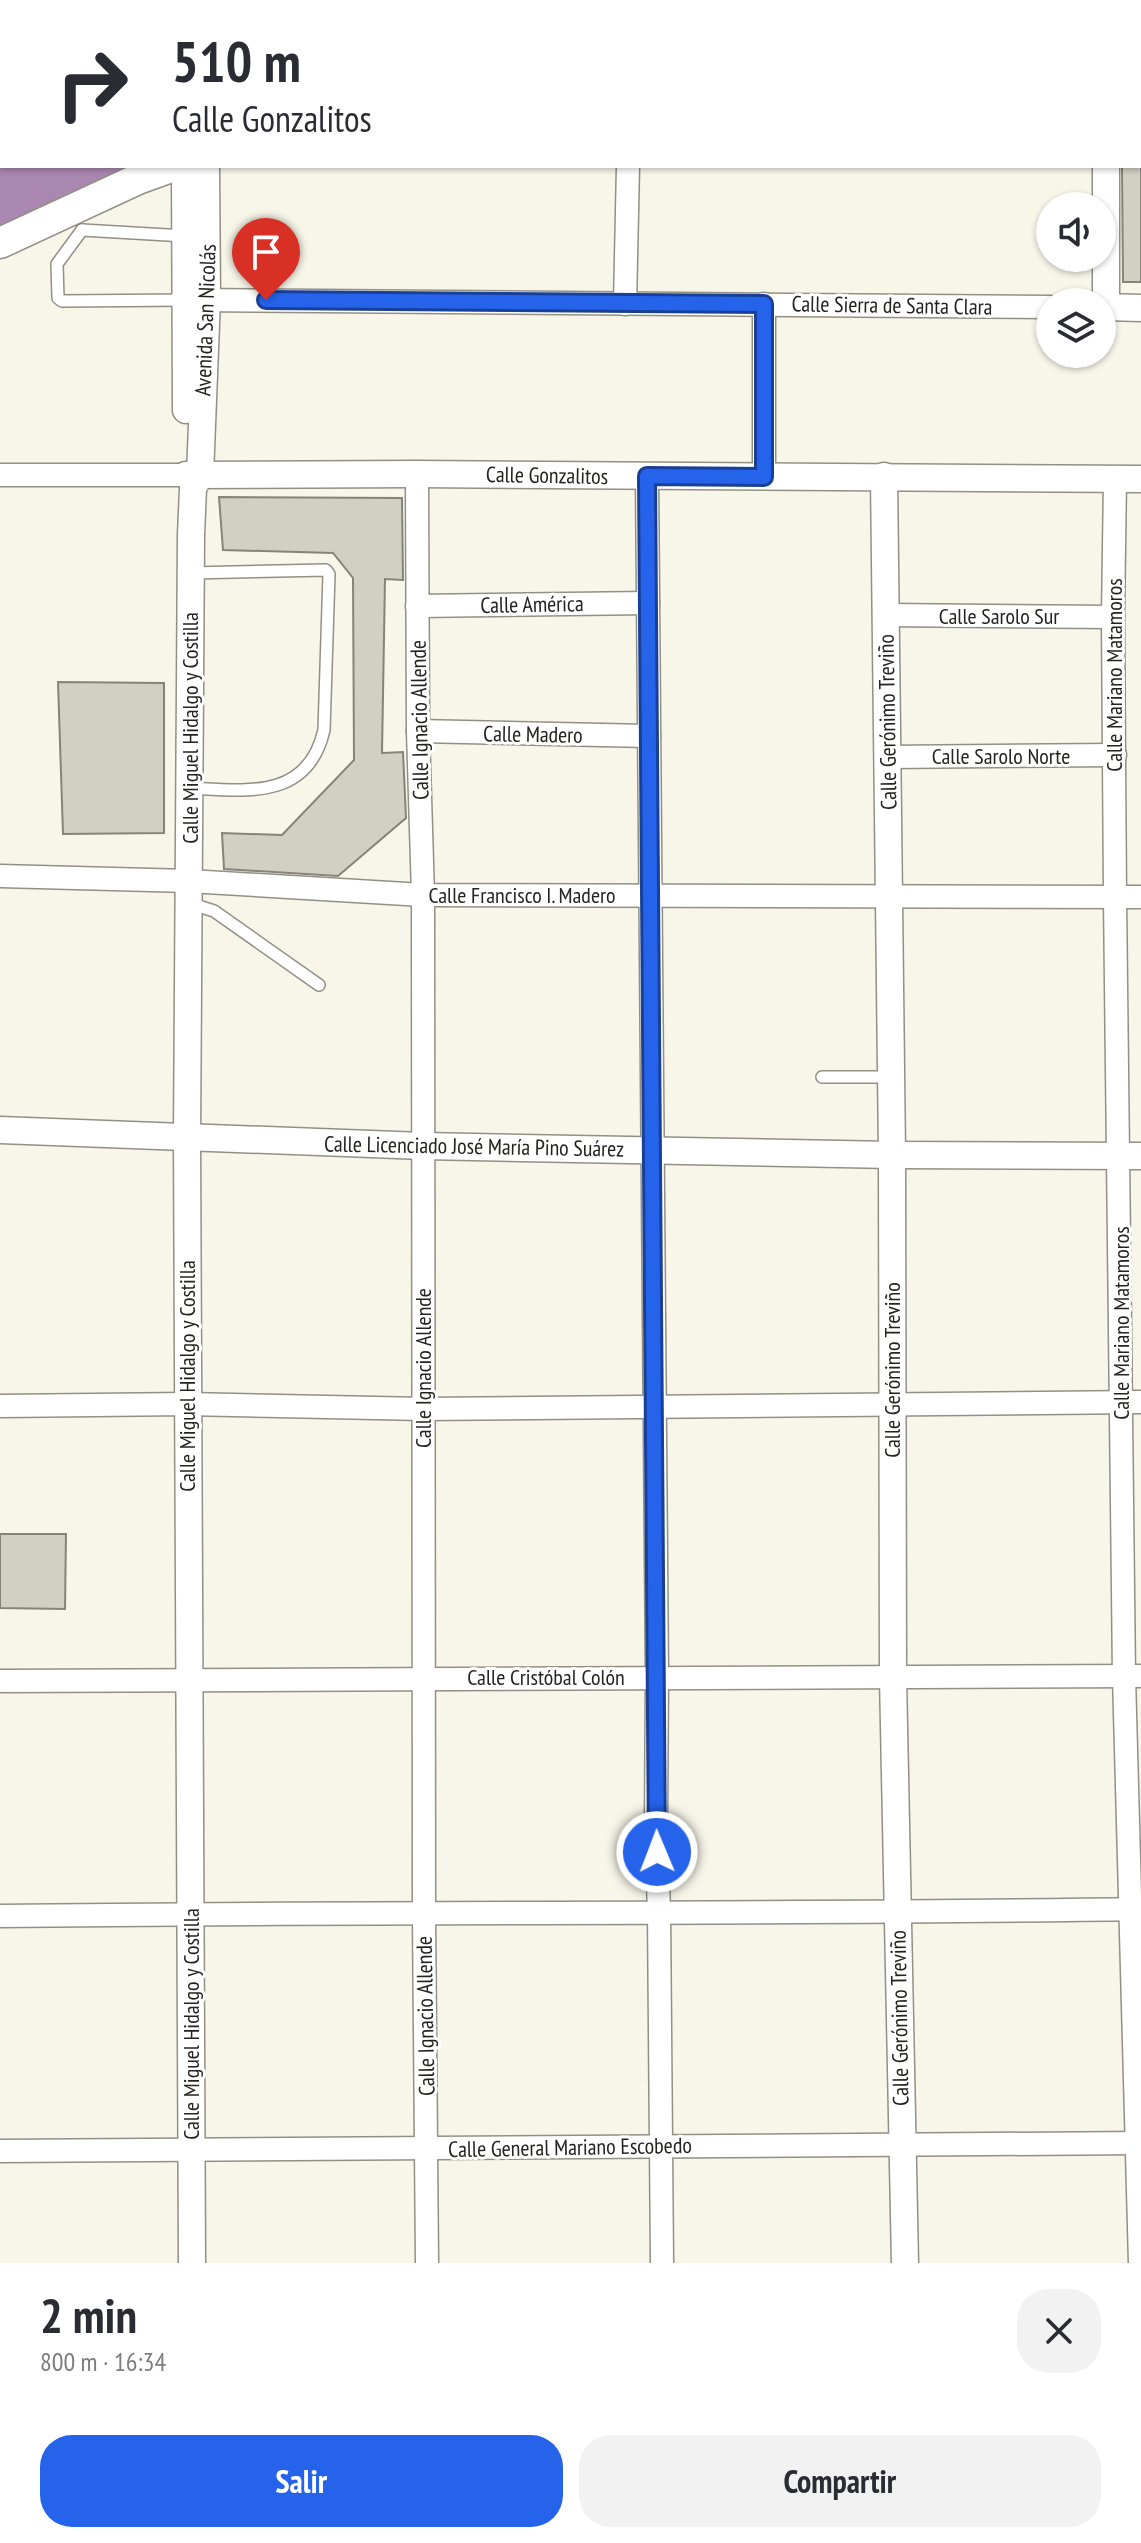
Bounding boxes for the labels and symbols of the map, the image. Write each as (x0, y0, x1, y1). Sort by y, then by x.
pin (232, 218, 300, 300)
street label: Avenida San Nicolás (188, 243, 222, 397)
street label: Calle Sierra de Santa Clara (791, 289, 993, 321)
street label: Calle Gonzalitos (486, 460, 608, 490)
street label: Calle Mariano Matamoros (1100, 578, 1128, 772)
street label: Calle América (480, 589, 584, 619)
street label: Calle Sarolo Sur (939, 602, 1059, 630)
street label: Calle Miguel Hidalgo y Costilla (176, 612, 204, 844)
street label: Calle Gerónimo Treviño (871, 634, 903, 810)
street label: Calle Ignacio Allende (404, 640, 434, 800)
street label: Calle Madero (483, 719, 583, 749)
street label: Calle Sarolo Norte (932, 742, 1070, 770)
street label: Calle Francisco I. Madero (428, 881, 616, 909)
street label: Calle Licenciado José María Pino Suárez (324, 1129, 624, 1163)
street label: Calle Mariano Matamoros (1107, 1226, 1135, 1420)
street label: Calle Miguel Hidalgo y Costilla (173, 1260, 201, 1492)
street label: Calle Gerónimo Treviño (878, 1282, 906, 1458)
street label: Calle Ignacio Allende (409, 1288, 437, 1448)
street label: Calle Cristóbal Colón (467, 1663, 625, 1691)
position arrow (615, 1810, 699, 1894)
street label: Calle Miguel Hidalgo y Costilla (177, 1908, 205, 2140)
street label: Calle Gerónimo Treviño (883, 1930, 915, 2106)
street label: Calle Ignacio Allende (410, 1936, 440, 2096)
street label: Calle General Mariano Escobedo (448, 2131, 692, 2163)

